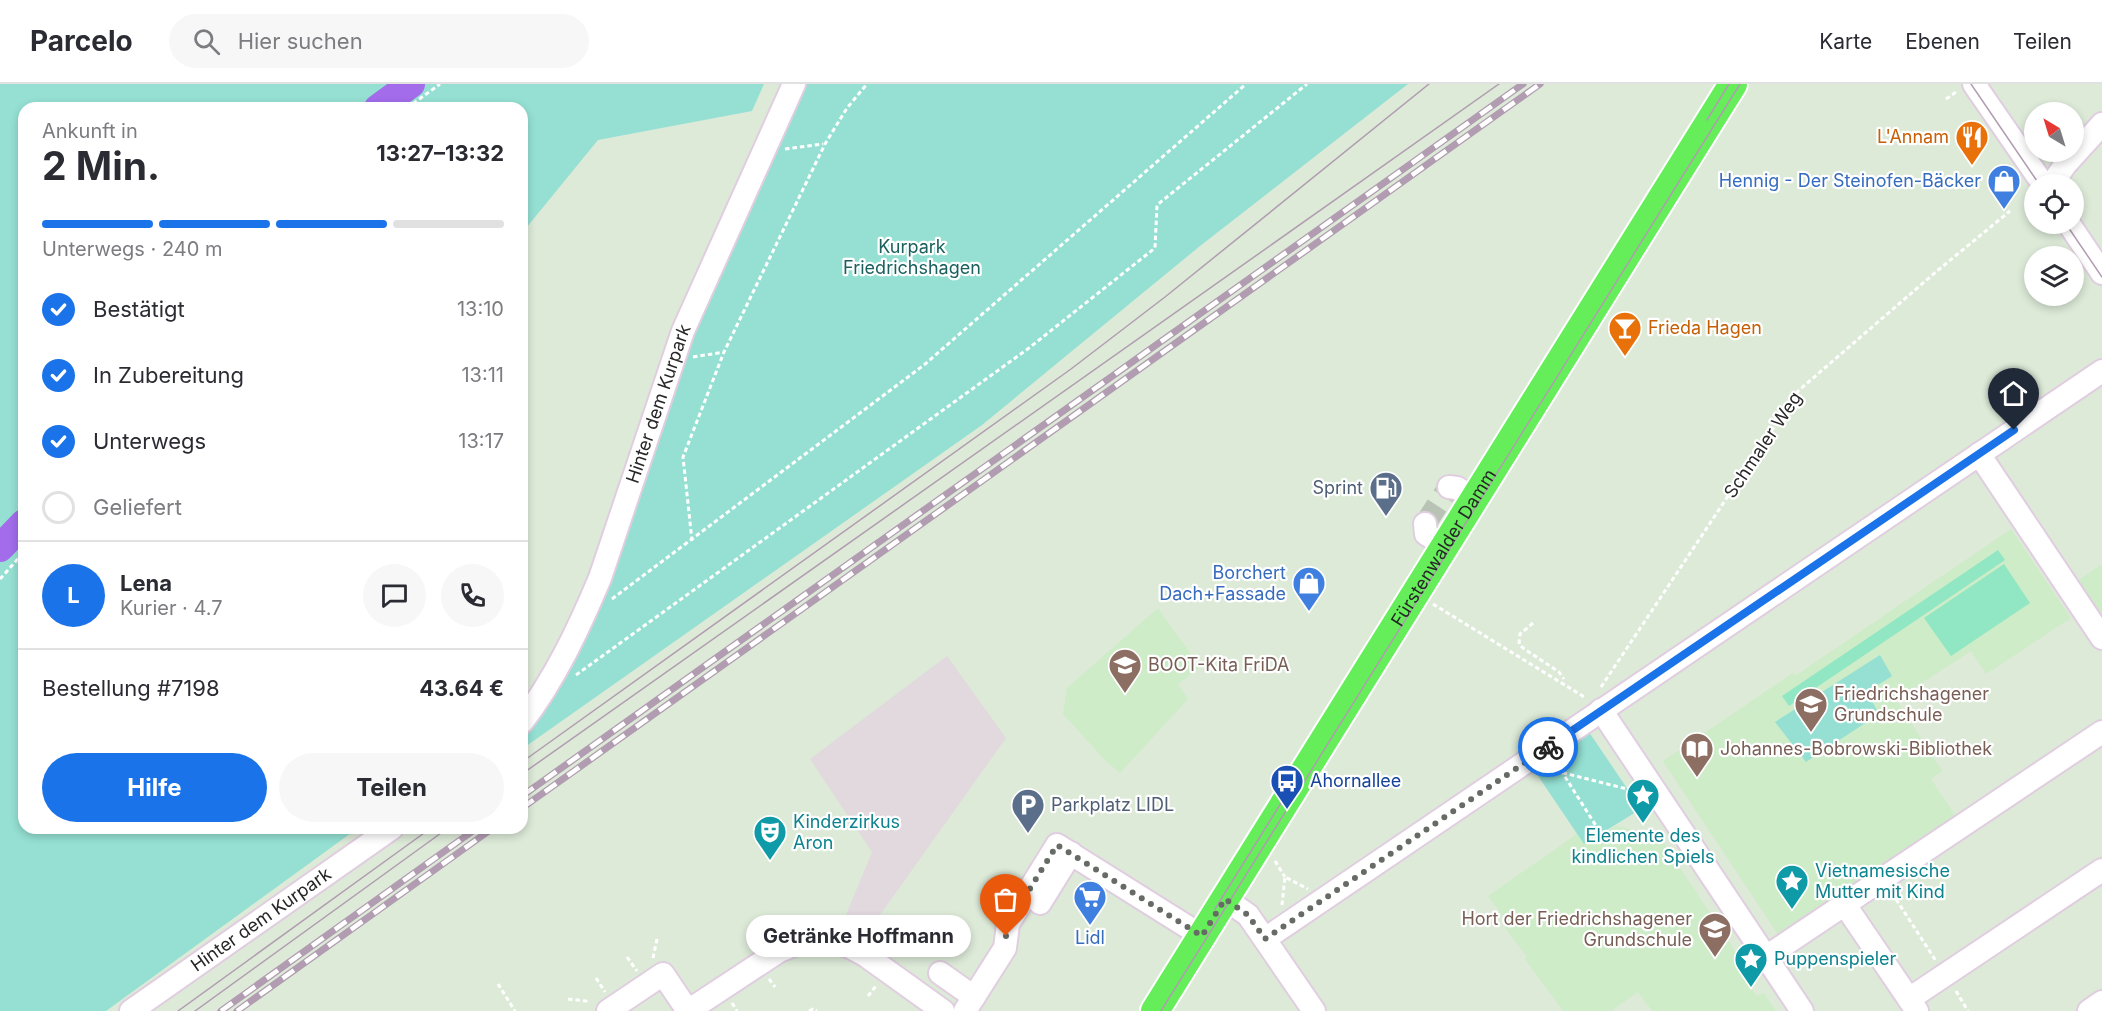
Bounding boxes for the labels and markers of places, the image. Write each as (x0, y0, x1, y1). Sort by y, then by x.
restaurant icon: L'Annam (1954, 119, 1990, 166)
place label: L'Annam (1877, 126, 1949, 147)
shop icon: Hennig - Der Steinofen-Bäcker (1986, 163, 2022, 210)
place label: Hennig - Der Steinofen-Bäcker (1719, 170, 1981, 191)
bar icon: Frieda Hagen (1607, 310, 1643, 357)
place label: Frieda Hagen (1648, 317, 1762, 338)
pin (1988, 368, 2039, 430)
fuel station icon: Sprint (1368, 470, 1404, 517)
place label: Sprint (1312, 477, 1363, 498)
place label: Borchert Dach+Fassade (1159, 562, 1286, 604)
shop icon: Borchert Dach+Fassade (1291, 565, 1327, 612)
school or university icon: BOOT-Kita FriDA (1107, 647, 1143, 694)
place label: BOOT-Kita FriDA (1148, 654, 1290, 675)
place label: Friedrichshagener Grundschule (1834, 683, 1989, 725)
school or university icon: Friedrichshagener Grundschule (1793, 686, 1829, 733)
library icon: Johannes-Bobrowski-Bibliothek (1679, 731, 1715, 778)
place label: Johannes-Bobrowski-Bibliothek (1720, 738, 1992, 759)
bus stop icon: Ahornallee (1269, 763, 1305, 810)
place label: Ahornallee (1310, 770, 1401, 791)
place icon: Elemente des kindlichen Spiels (1625, 777, 1661, 824)
parking icon: Parkplatz LIDL (1010, 787, 1046, 834)
place label: Parkplatz LIDL (1051, 794, 1174, 815)
place label: Kinderzirkus Aron (793, 811, 900, 853)
theatre icon: Kinderzirkus Aron (752, 814, 788, 861)
place label: Elemente des kindlichen Spiels (1571, 825, 1715, 867)
place label: Vietnamesische Mutter mit Kind (1815, 860, 1950, 902)
place icon: Vietnamesische Mutter mit Kind (1774, 863, 1810, 910)
pin (980, 874, 1031, 936)
supermarket icon: Lidl (1072, 879, 1108, 926)
place label: Hort der Friedrichshagener Grundschule (1461, 908, 1692, 950)
school or university icon: Hort der Friedrichshagener Grundschule (1697, 911, 1733, 958)
callout: Getränke Hoffmann (745, 915, 970, 957)
place label: Lidl (1075, 927, 1105, 948)
place icon: Puppenspieler (1733, 941, 1769, 988)
place label: Puppenspieler (1774, 948, 1897, 969)

